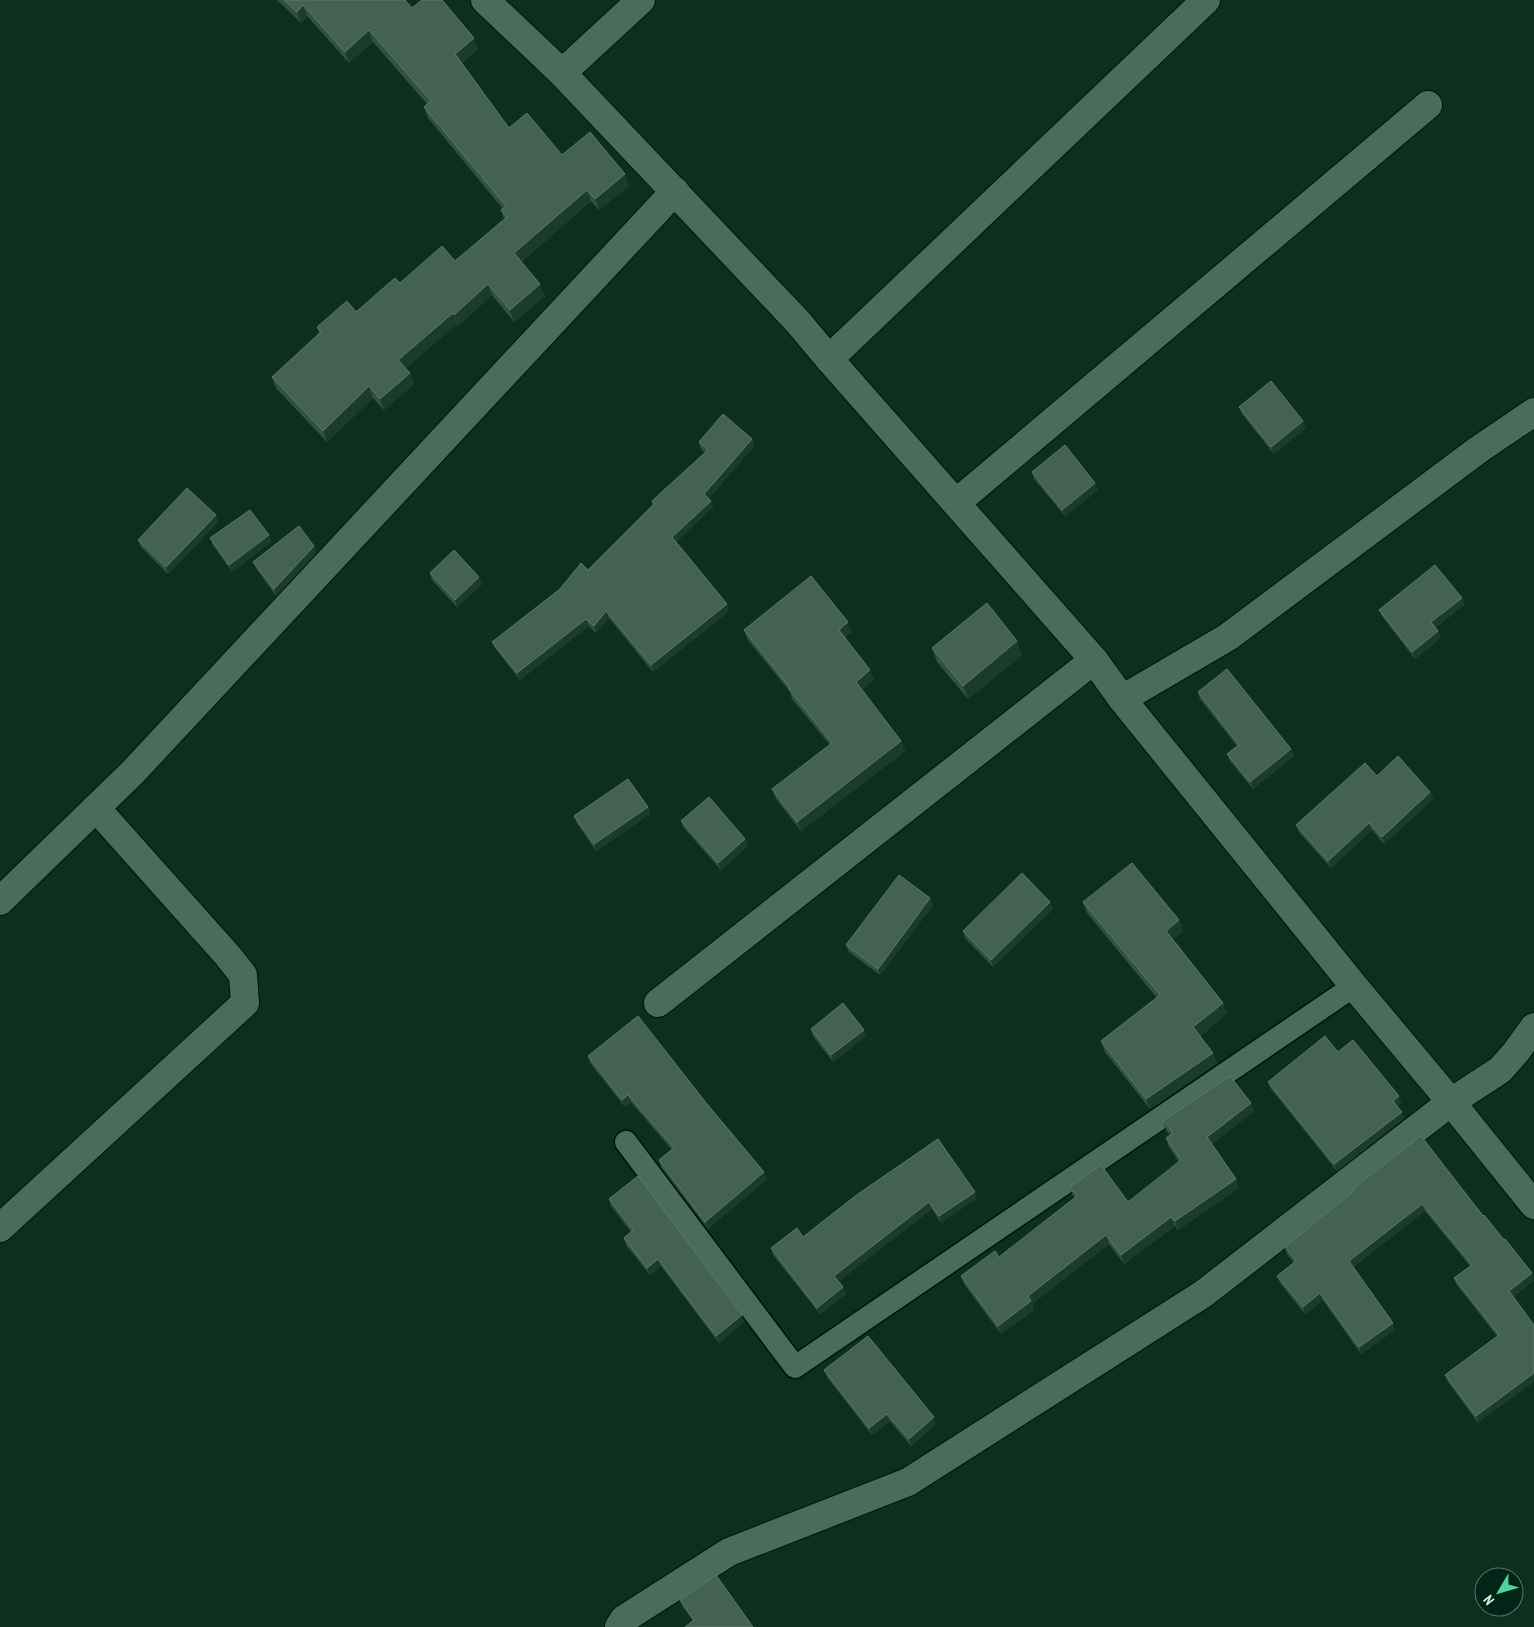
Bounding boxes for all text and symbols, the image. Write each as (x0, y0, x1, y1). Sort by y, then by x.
north arrow (1474, 1567, 1524, 1617)
text: N (1479, 1591, 1498, 1609)

